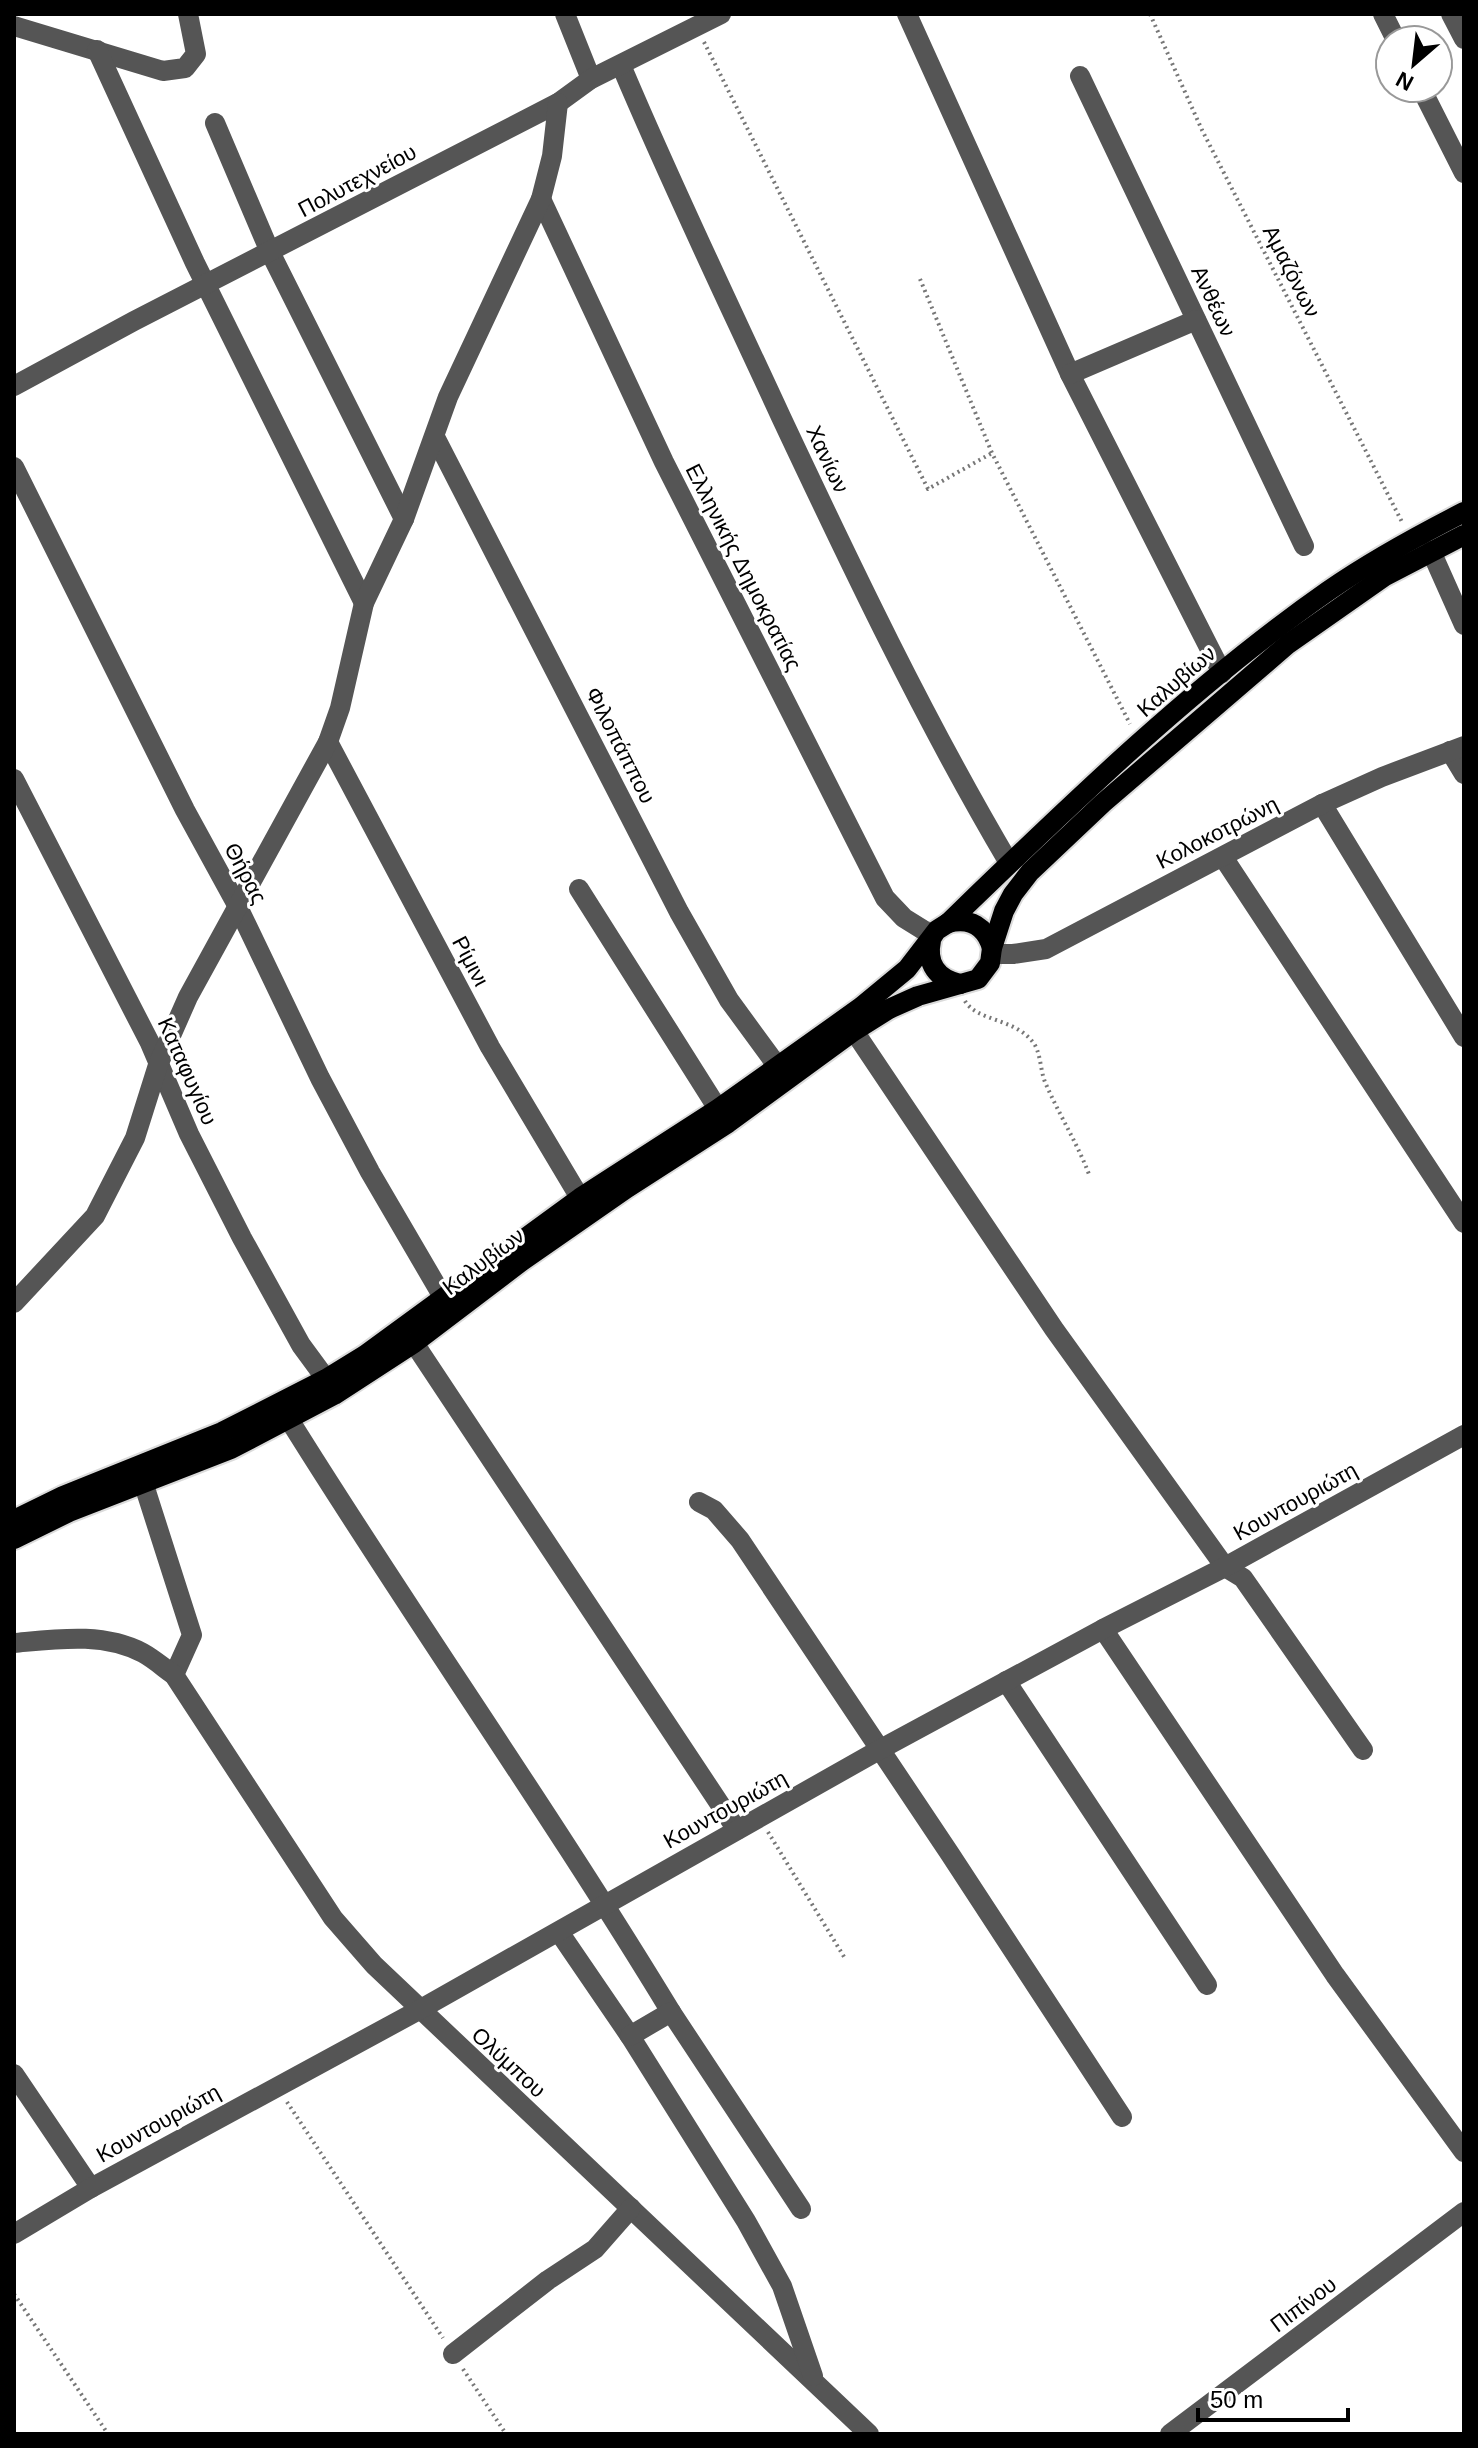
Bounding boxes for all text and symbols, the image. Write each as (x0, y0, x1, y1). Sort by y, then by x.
north arrow (1374, 24, 1454, 104)
text: N (1392, 66, 1418, 96)
street label: Πολυτεχνείου (294, 139, 421, 222)
street label: Αμαζόνων (1258, 221, 1325, 321)
street label: Ανθέων (1186, 262, 1241, 341)
street label: Χανίων (801, 422, 854, 497)
street label: Ελληνικής Δημοκρατίας (681, 460, 807, 675)
street label: Καλυβίων (1132, 641, 1221, 722)
street label: Φιλοπάππου (581, 683, 661, 807)
street label: Κολοκοτρώνη (1152, 791, 1282, 874)
street label: Θήρας (219, 839, 272, 908)
street label: Ρίμινι (447, 932, 494, 991)
street label: Καταφυγίου (153, 1014, 222, 1129)
street label: Καλυβίων (438, 1223, 529, 1300)
street label: Κουντουριώτη (1229, 1457, 1361, 1546)
street label: Κουντουριώτη (659, 1765, 791, 1854)
street label: Ολύμπου (467, 2022, 551, 2103)
street label: Κουντουριώτη (92, 2079, 224, 2168)
street label: Πιπίνου (1265, 2272, 1341, 2337)
scale bar (1198, 2372, 1348, 2422)
text: 50 m (1210, 2386, 1263, 2413)

